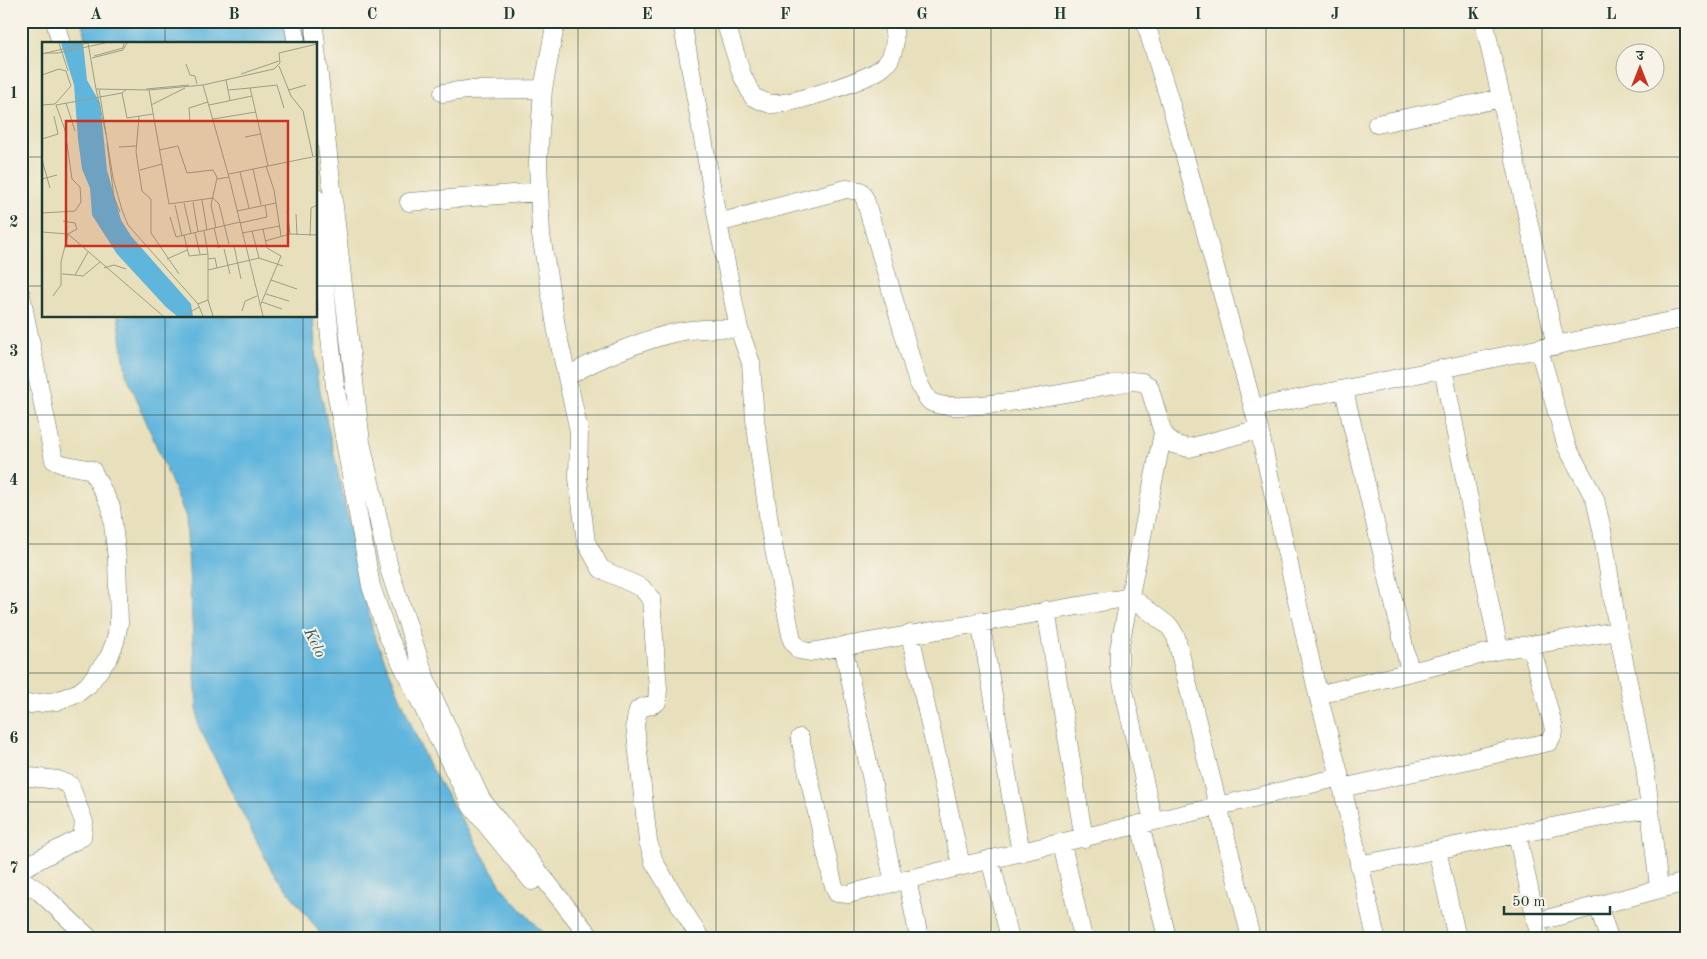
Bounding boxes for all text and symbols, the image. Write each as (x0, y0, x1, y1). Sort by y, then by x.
text: A (90, 7, 102, 23)
text: B (228, 7, 240, 23)
text: C (367, 7, 377, 23)
text: D (503, 7, 515, 23)
text: E (641, 7, 653, 23)
text: F (780, 7, 791, 23)
text: G (916, 7, 928, 23)
text: H (1053, 7, 1067, 23)
text: I (1194, 7, 1202, 23)
text: J (1331, 7, 1340, 23)
text: K (1467, 7, 1479, 23)
text: L (1606, 7, 1617, 23)
inset map (42, 42, 318, 318)
north arrow (1614, 42, 1664, 92)
text: उ (1635, 49, 1644, 63)
text: 1 (9, 86, 19, 102)
text: 2 (9, 215, 19, 231)
text: 3 (9, 344, 19, 360)
text: 4 (9, 473, 19, 489)
text: 5 (9, 602, 19, 618)
water label: Kelo (300, 625, 328, 660)
text: 6 (9, 731, 19, 747)
text: 7 (9, 861, 19, 877)
scale bar (1504, 884, 1611, 916)
text: 50 m (1512, 895, 1546, 910)

